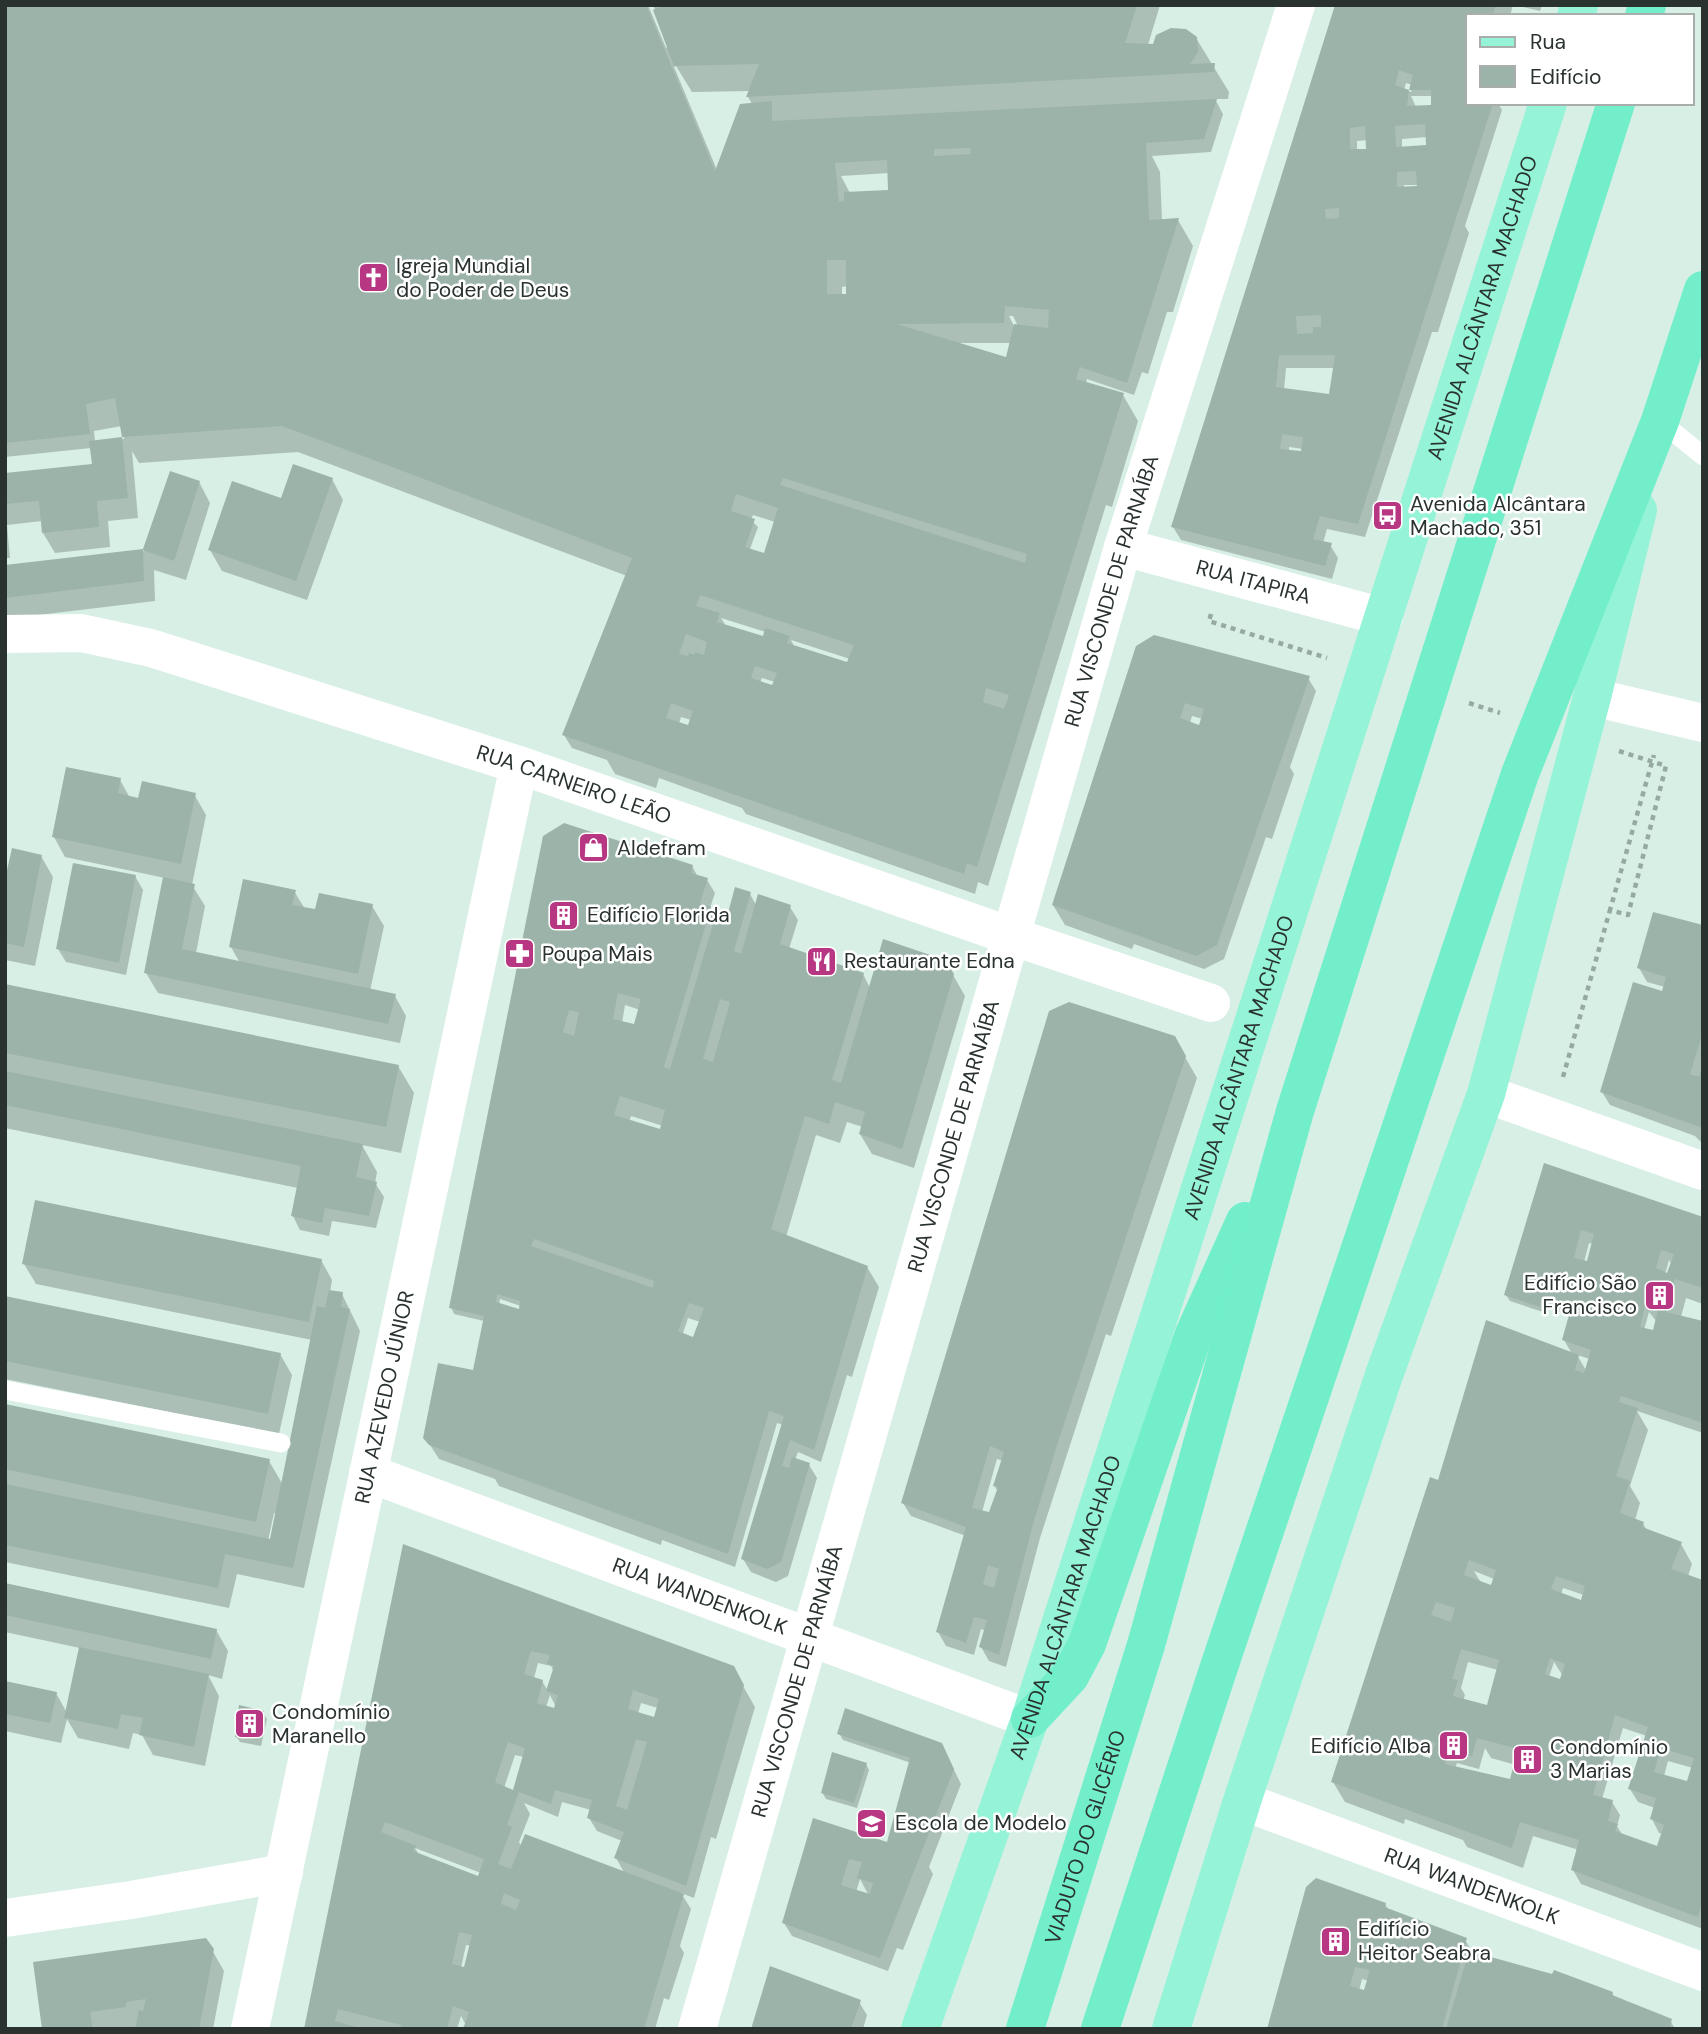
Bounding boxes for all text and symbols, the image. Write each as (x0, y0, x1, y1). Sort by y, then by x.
legend (1466, 14, 1694, 105)
text: Rua (1530, 28, 1566, 56)
text: Edifício (1530, 63, 1601, 91)
street label: AVENIDA ALCÂNTARA MACHADO (1421, 152, 1544, 463)
place label: Igreja Mundial do Poder de Deus (396, 252, 569, 304)
church icon: Igreja Mundial do Poder de Deus (356, 261, 390, 295)
street label: RUA VISCONDE DE PARNAÍBA (1058, 451, 1166, 730)
place label: Avenida Alcântara Machado, 351 (1410, 490, 1586, 542)
bus stop icon: Avenida Alcântara Machado, 351 (1370, 499, 1404, 533)
street label: RUA ITAPIRA (1193, 553, 1314, 611)
street label: RUA CARNEIRO LEÃO (473, 738, 675, 831)
shop icon: Aldefram (577, 831, 611, 865)
place label: Aldefram (617, 834, 706, 862)
building icon: Edifício Florida (547, 898, 581, 932)
place label: Edifício Florida (587, 901, 730, 929)
street label: AVENIDA ALCÂNTARA MACHADO (1177, 912, 1301, 1223)
pharmacy icon: Poupa Mais (502, 937, 536, 971)
place label: Poupa Mais (542, 940, 653, 968)
restaurant icon: Restaurante Edna (804, 944, 838, 978)
place label: Restaurante Edna (844, 947, 1015, 975)
street label: RUA VISCONDE DE PARNAÍBA (901, 996, 1006, 1276)
place label: Edifício São Francisco (1524, 1269, 1637, 1321)
building icon: Edifício São Francisco (1643, 1278, 1677, 1312)
street label: RUA AZEVEDO JÚNIOR (348, 1288, 421, 1506)
street label: AVENIDA ALCÂNTARA MACHADO (1003, 1452, 1128, 1763)
street label: RUA VISCONDE DE PARNAÍBA (744, 1541, 849, 1821)
street label: RUA WANDENKOLK (609, 1551, 791, 1642)
place label: Condomínio Maranello (272, 1698, 390, 1750)
building icon: Condomínio Maranello (232, 1707, 266, 1741)
street label: VIADUTO DO GLICÉRIO (1039, 1727, 1132, 1948)
building icon: Edifício Alba (1437, 1729, 1471, 1763)
place label: Edifício Alba (1311, 1732, 1431, 1760)
place label: Condomínio 3 Marias (1550, 1733, 1668, 1785)
building icon: Condomínio 3 Marias (1510, 1742, 1544, 1776)
school or university icon: Escola de Modelo (855, 1806, 889, 1840)
place label: Escola de Modelo (895, 1809, 1067, 1837)
street label: RUA WANDENKOLK (1380, 1841, 1563, 1931)
place label: Edifício Heitor Seabra (1358, 1915, 1491, 1967)
building icon: Edifício Heitor Seabra (1318, 1924, 1352, 1958)

